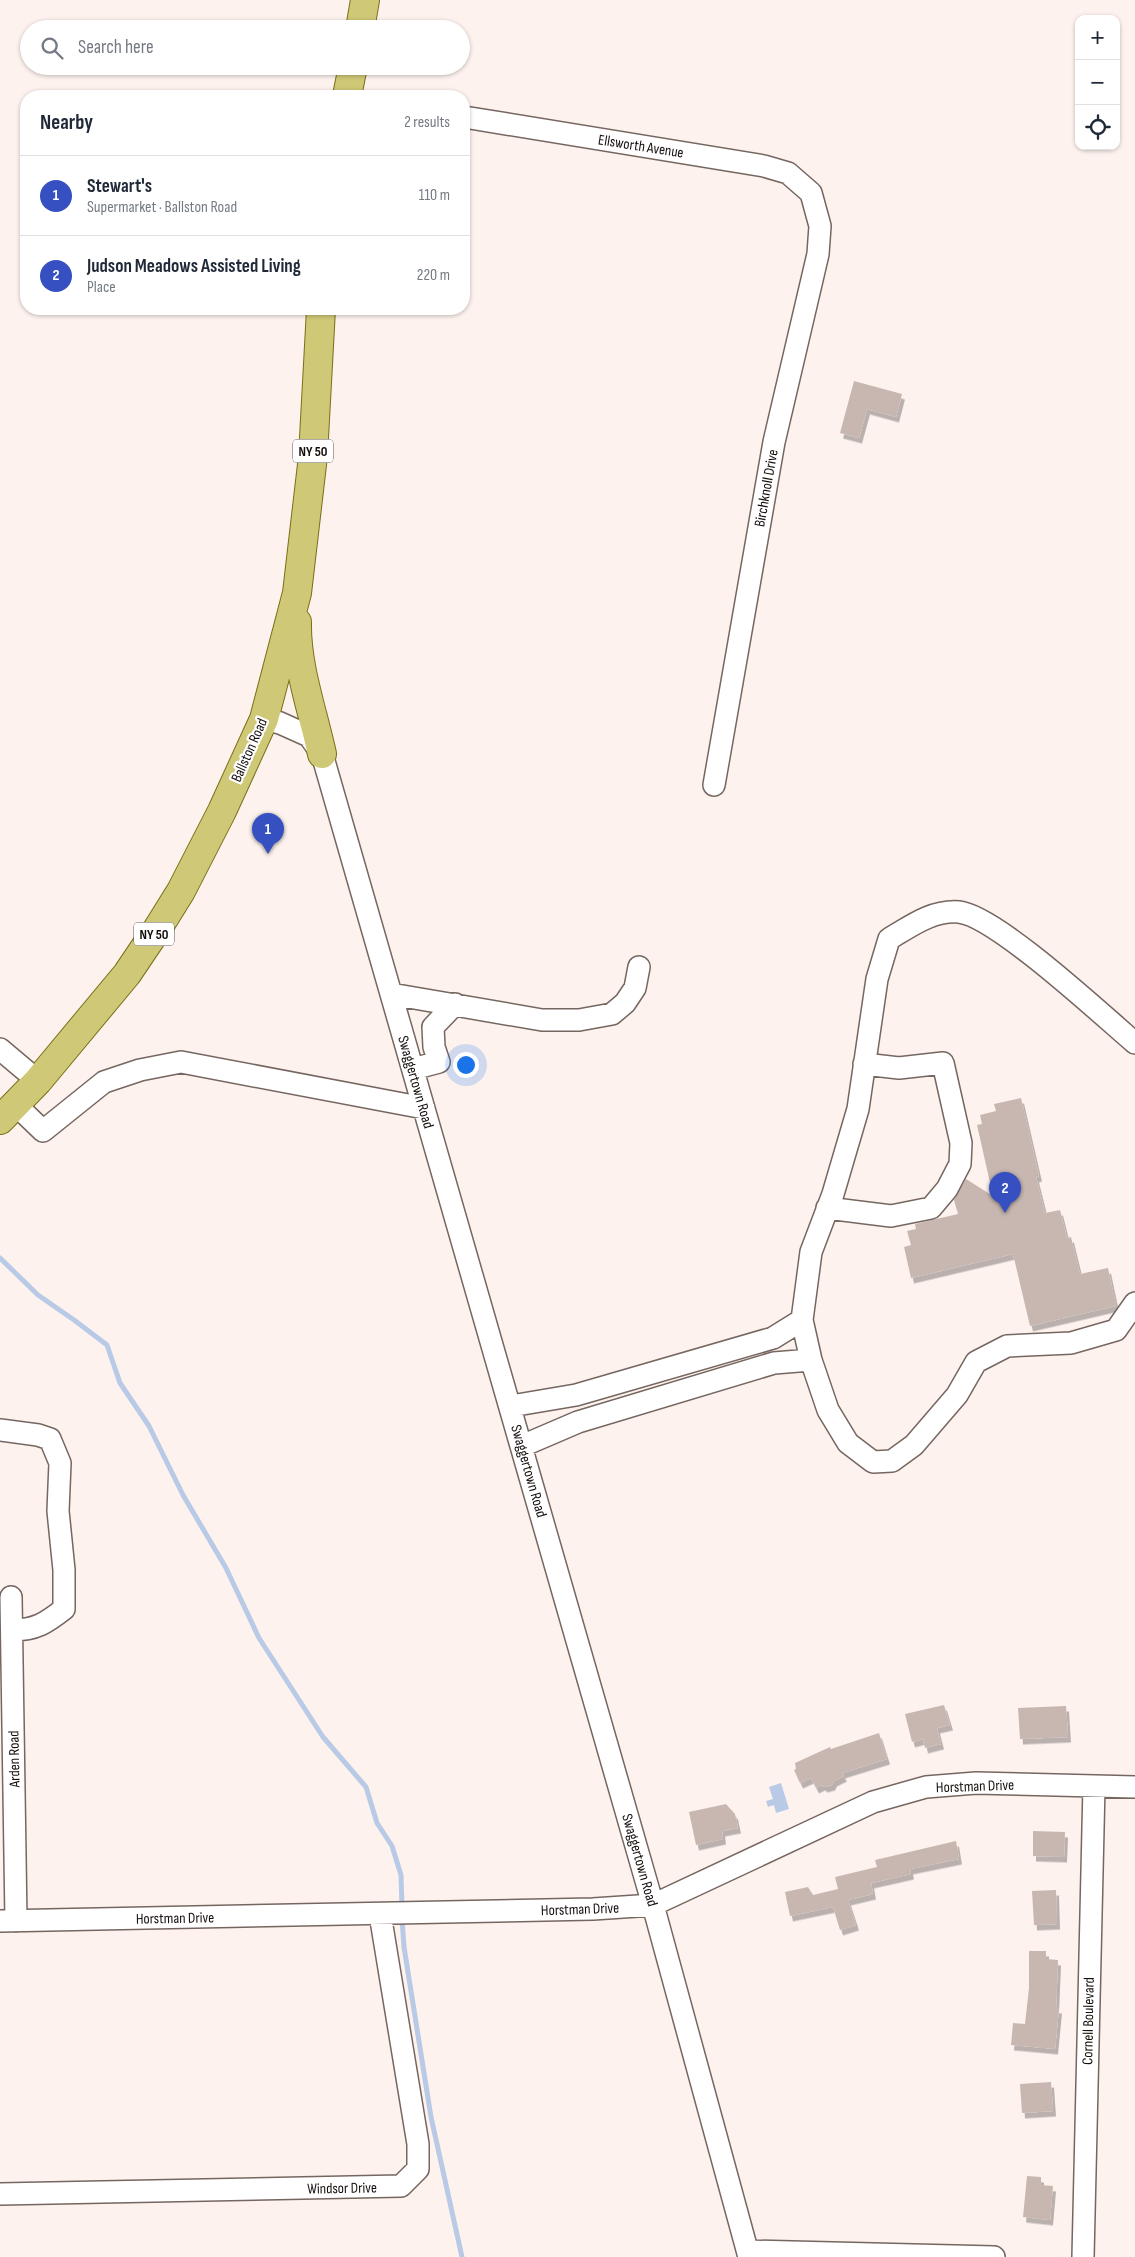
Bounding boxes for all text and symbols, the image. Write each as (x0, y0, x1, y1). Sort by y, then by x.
map controls (1075, 15, 1120, 150)
button: + (1075, 15, 1120, 60)
search box (20, 20, 470, 75)
icon: search (38, 34, 66, 62)
text: Search here (78, 36, 154, 59)
button: − (1075, 60, 1120, 105)
button: locate (1075, 105, 1120, 150)
text: Nearby (40, 110, 93, 135)
text: 2 results (404, 113, 450, 132)
street label: Ellsworth Avenue (597, 130, 685, 163)
text: Stewart's (87, 175, 152, 198)
text: 1 (53, 186, 59, 205)
text: 110 m (419, 186, 450, 205)
text: Supermarket · Ballston Road (87, 198, 237, 217)
text: Judson Meadows Assisted Living (87, 255, 301, 278)
text: 2 (52, 266, 60, 285)
text: 220 m (417, 266, 450, 285)
text: Place (87, 278, 116, 297)
road number: NY 50 (293, 440, 333, 462)
street label: Birchknoll Drive (750, 448, 783, 528)
street label: Ballston Road (227, 715, 272, 785)
pin: 1 (252, 813, 284, 854)
road number: NY 50 (134, 922, 174, 946)
street label: Swaggertown Road (393, 1034, 438, 1131)
your location (453, 1052, 479, 1078)
pin: 2 (989, 1172, 1021, 1213)
street label: Swaggertown Road (506, 1423, 551, 1520)
street label: Arden Road (5, 1730, 25, 1789)
street label: Horstman Drive (936, 1776, 1014, 1797)
street label: Swaggertown Road (617, 1812, 662, 1909)
street label: Horstman Drive (541, 1899, 619, 1920)
street label: Horstman Drive (136, 1908, 214, 1929)
street label: Cornell Boulevard (1078, 1977, 1099, 2065)
street label: Windsor Drive (307, 2178, 377, 2199)

